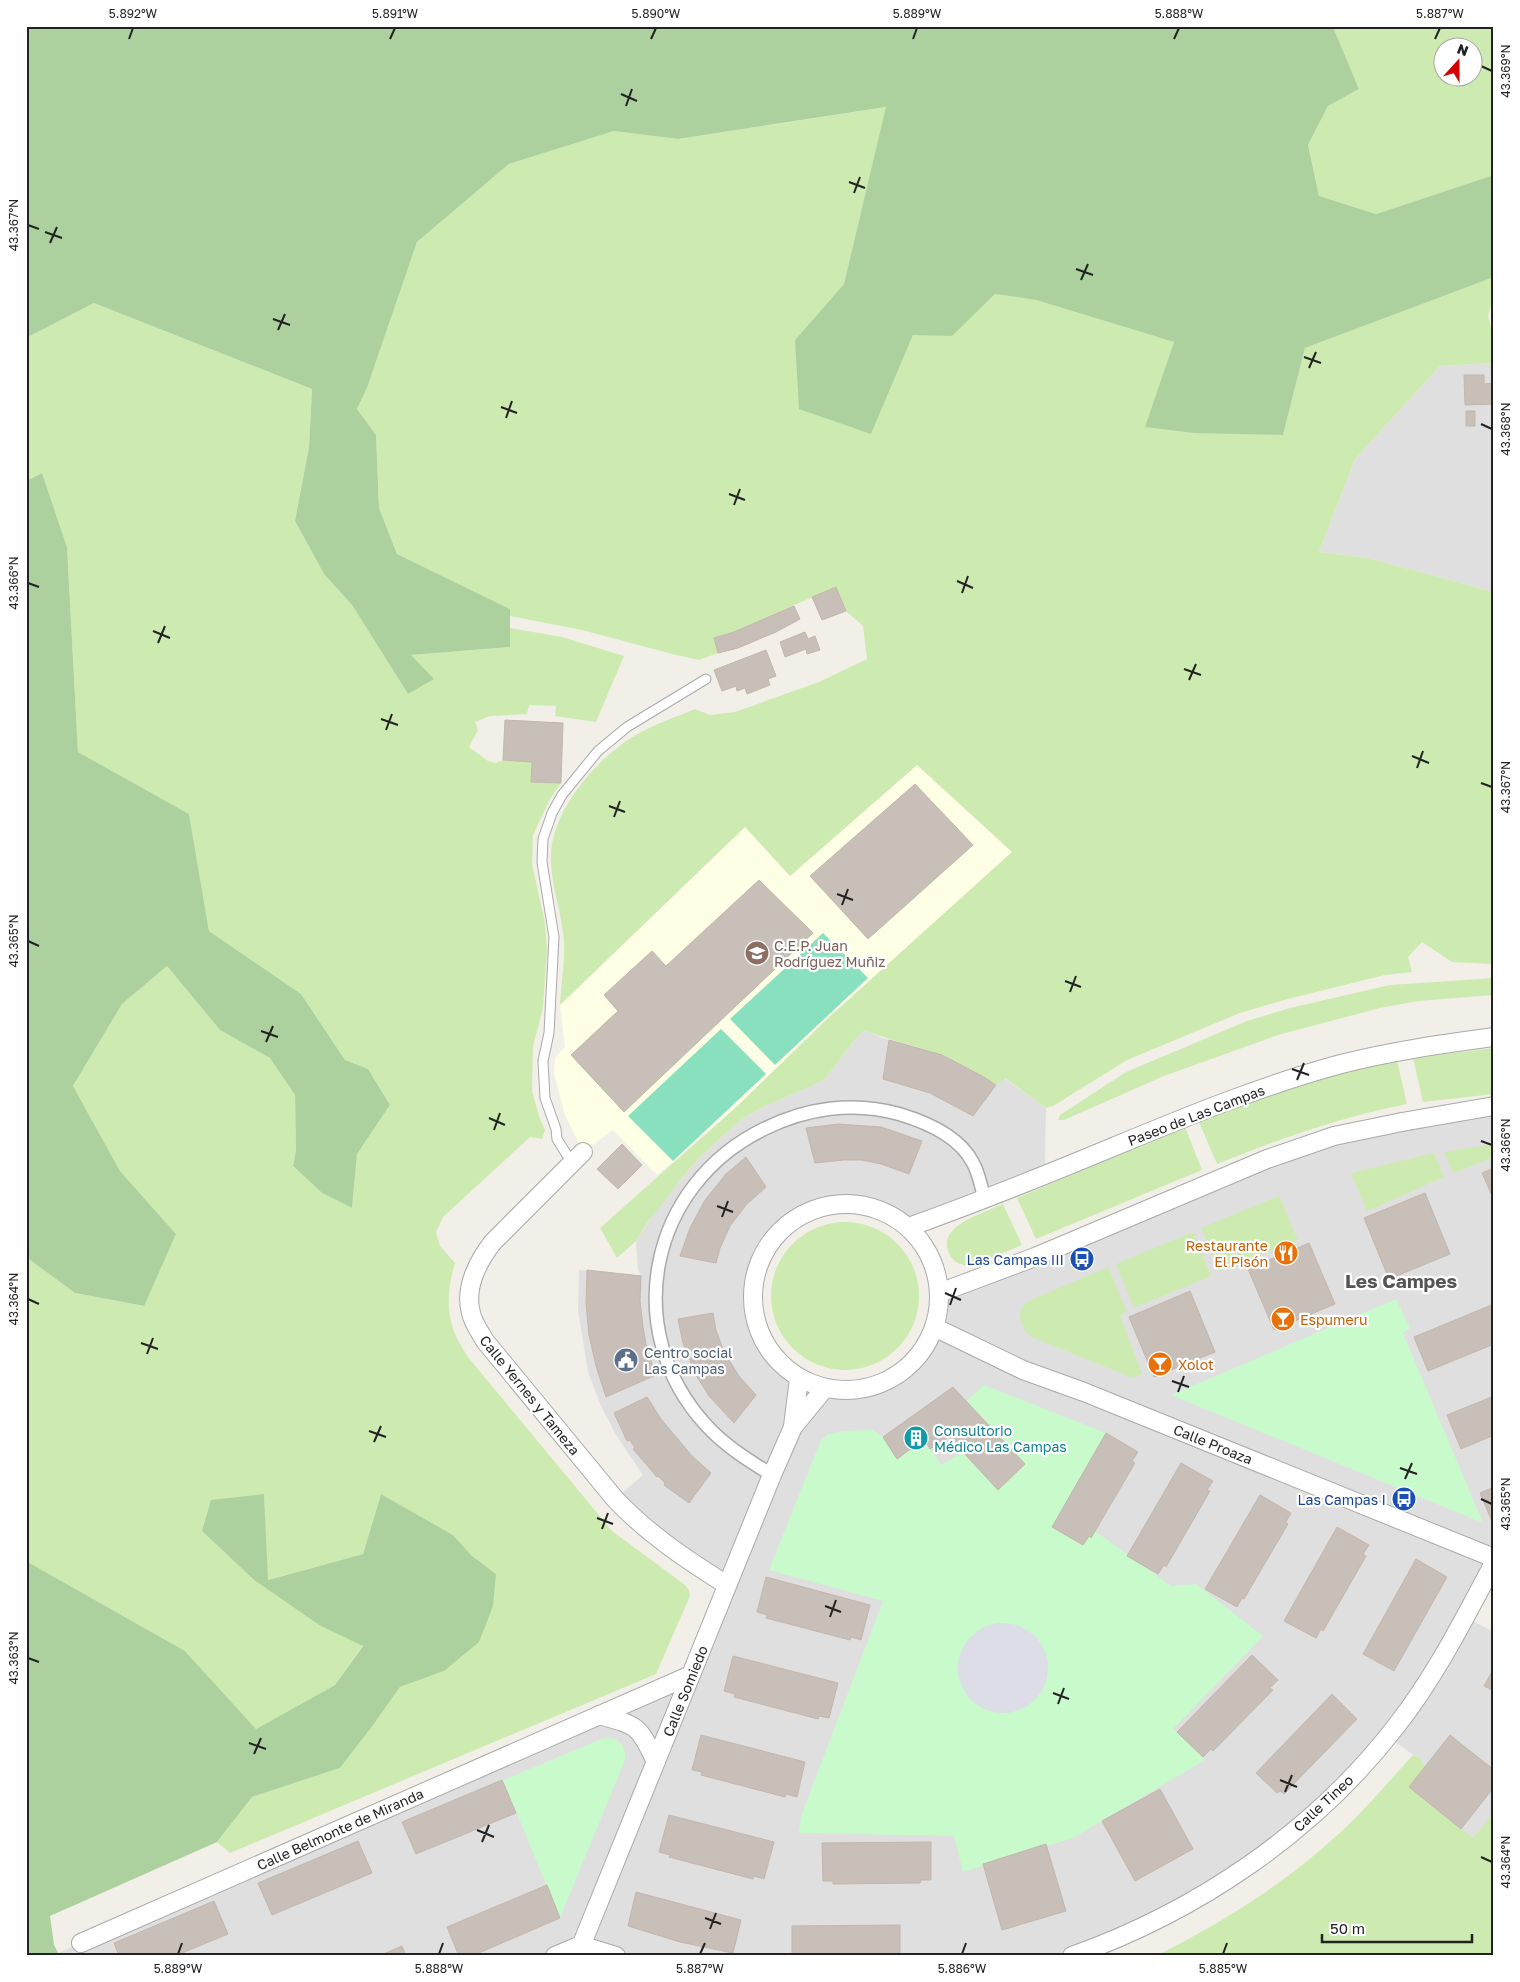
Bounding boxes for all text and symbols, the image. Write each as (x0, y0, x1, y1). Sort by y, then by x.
text: 5.892°W (109, 6, 158, 21)
text: 5.891°W (372, 6, 419, 21)
text: 5.890°W (632, 6, 681, 21)
text: 5.889°W (893, 6, 942, 21)
text: 5.888°W (1155, 6, 1204, 21)
text: 5.887°W (1416, 6, 1464, 21)
north arrow (1432, 38, 1482, 88)
text: N (1455, 40, 1471, 59)
text: 43.369°N (1498, 44, 1513, 98)
text: 43.367°N (6, 199, 21, 251)
text: 43.368°N (1498, 402, 1513, 456)
text: 43.366°N (6, 556, 21, 610)
text: 43.367°N (1498, 761, 1513, 813)
text: 43.365°N (6, 915, 21, 967)
place label: C.E.P. Juan Rodríguez Muñiz (774, 937, 885, 970)
school or university icon: C.E.P. Juan Rodríguez Muñiz (744, 940, 770, 966)
street label: Paseo de Las Campas (1125, 1081, 1267, 1149)
text: 43.366°N (1498, 1118, 1513, 1172)
place label: Restaurante El Pisón (1186, 1237, 1268, 1270)
restaurant icon: Restaurante El Pisón (1273, 1240, 1299, 1266)
bus stop icon: Las Campas III (1069, 1246, 1095, 1272)
place label: Las Campas III (967, 1251, 1064, 1268)
district label: Les Campes (1345, 1269, 1457, 1292)
text: 43.364°N (6, 1273, 21, 1325)
bar icon: Espumeru (1270, 1306, 1296, 1332)
place label: Espumeru (1300, 1311, 1367, 1328)
street label: Calle Yernes y Tameza (476, 1332, 584, 1458)
place label: Centro social Las Campas (644, 1344, 733, 1377)
public building icon: Centro social Las Campas (613, 1347, 639, 1373)
bar icon: Xolot (1147, 1351, 1173, 1377)
place label: Xolot (1178, 1356, 1214, 1373)
street label: Calle Proaza (1171, 1420, 1255, 1468)
place label: Consultorio Médico Las Campas (934, 1422, 1067, 1455)
building icon: Consultorio Médico Las Campas (903, 1425, 929, 1451)
text: 43.365°N (1498, 1478, 1513, 1530)
bus stop icon: Las Campas I (1391, 1486, 1417, 1512)
place label: Las Campas I (1297, 1491, 1386, 1508)
text: 43.363°N (6, 1631, 21, 1685)
street label: Calle Somiedo (659, 1643, 711, 1739)
street label: Calle Tineo (1290, 1771, 1356, 1835)
street label: Calle Belmonte de Miranda (254, 1784, 426, 1874)
text: 43.364°N (1498, 1836, 1513, 1888)
scale bar (1322, 1912, 1472, 1944)
text: 50 m (1330, 1919, 1365, 1937)
text: 5.889°W (154, 1961, 203, 1976)
text: 5.888°W (415, 1961, 464, 1976)
text: 5.887°W (676, 1961, 724, 1976)
text: 5.886°W (938, 1961, 987, 1976)
text: 5.885°W (1199, 1961, 1248, 1976)

